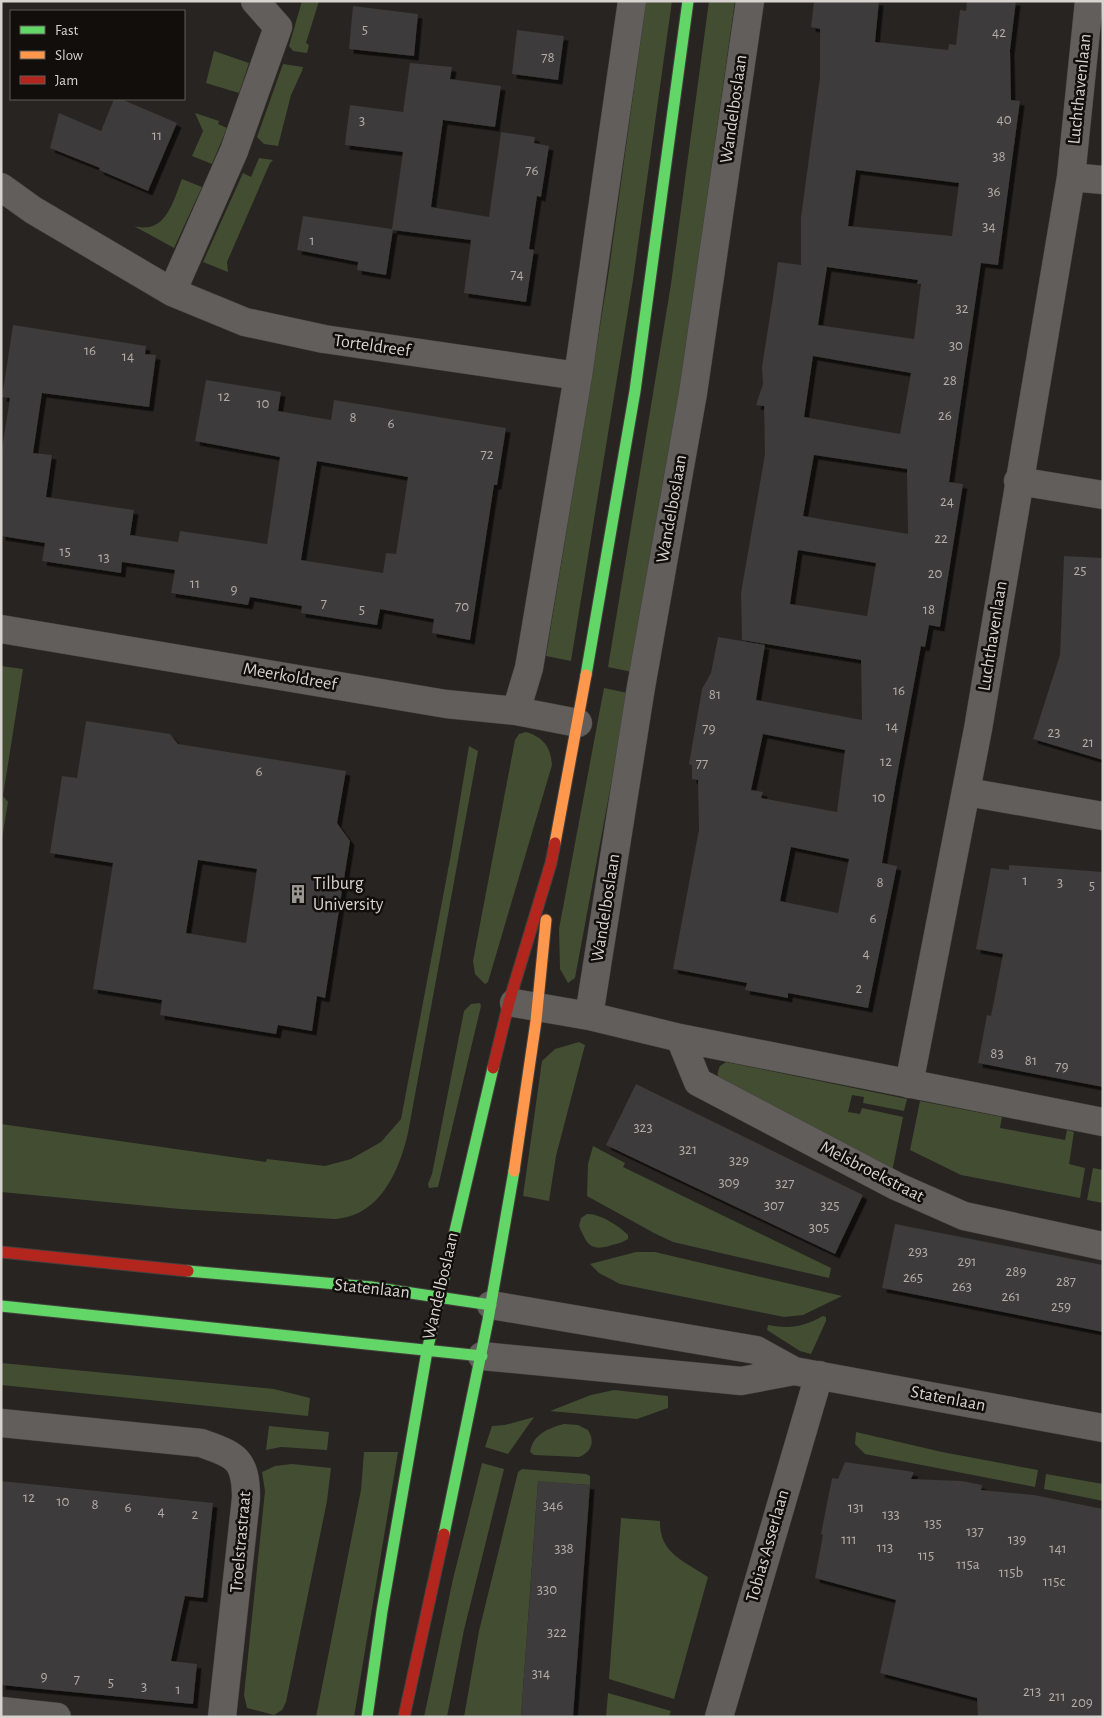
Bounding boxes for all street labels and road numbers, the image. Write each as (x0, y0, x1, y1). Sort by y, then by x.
street label: Luchthavenlaan (1065, 33, 1095, 145)
street label: Wandelboslaan (717, 54, 751, 164)
street label: Torteldreef (332, 332, 413, 361)
street label: Wandelboslaan (654, 454, 690, 564)
street label: Luchthavenlaan (975, 580, 1011, 692)
street label: Meerkoldreef (242, 660, 340, 694)
street label: Wandelboslaan (589, 853, 623, 963)
street label: Melsbroekstraat (817, 1138, 927, 1206)
street label: Wandelboslaan (420, 1231, 462, 1341)
street label: Statenlaan (333, 1276, 411, 1302)
street label: Statenlaan (909, 1383, 987, 1415)
street label: Tobias Asserlaan (743, 1488, 793, 1604)
street label: Troelstrastraat (228, 1490, 254, 1593)

